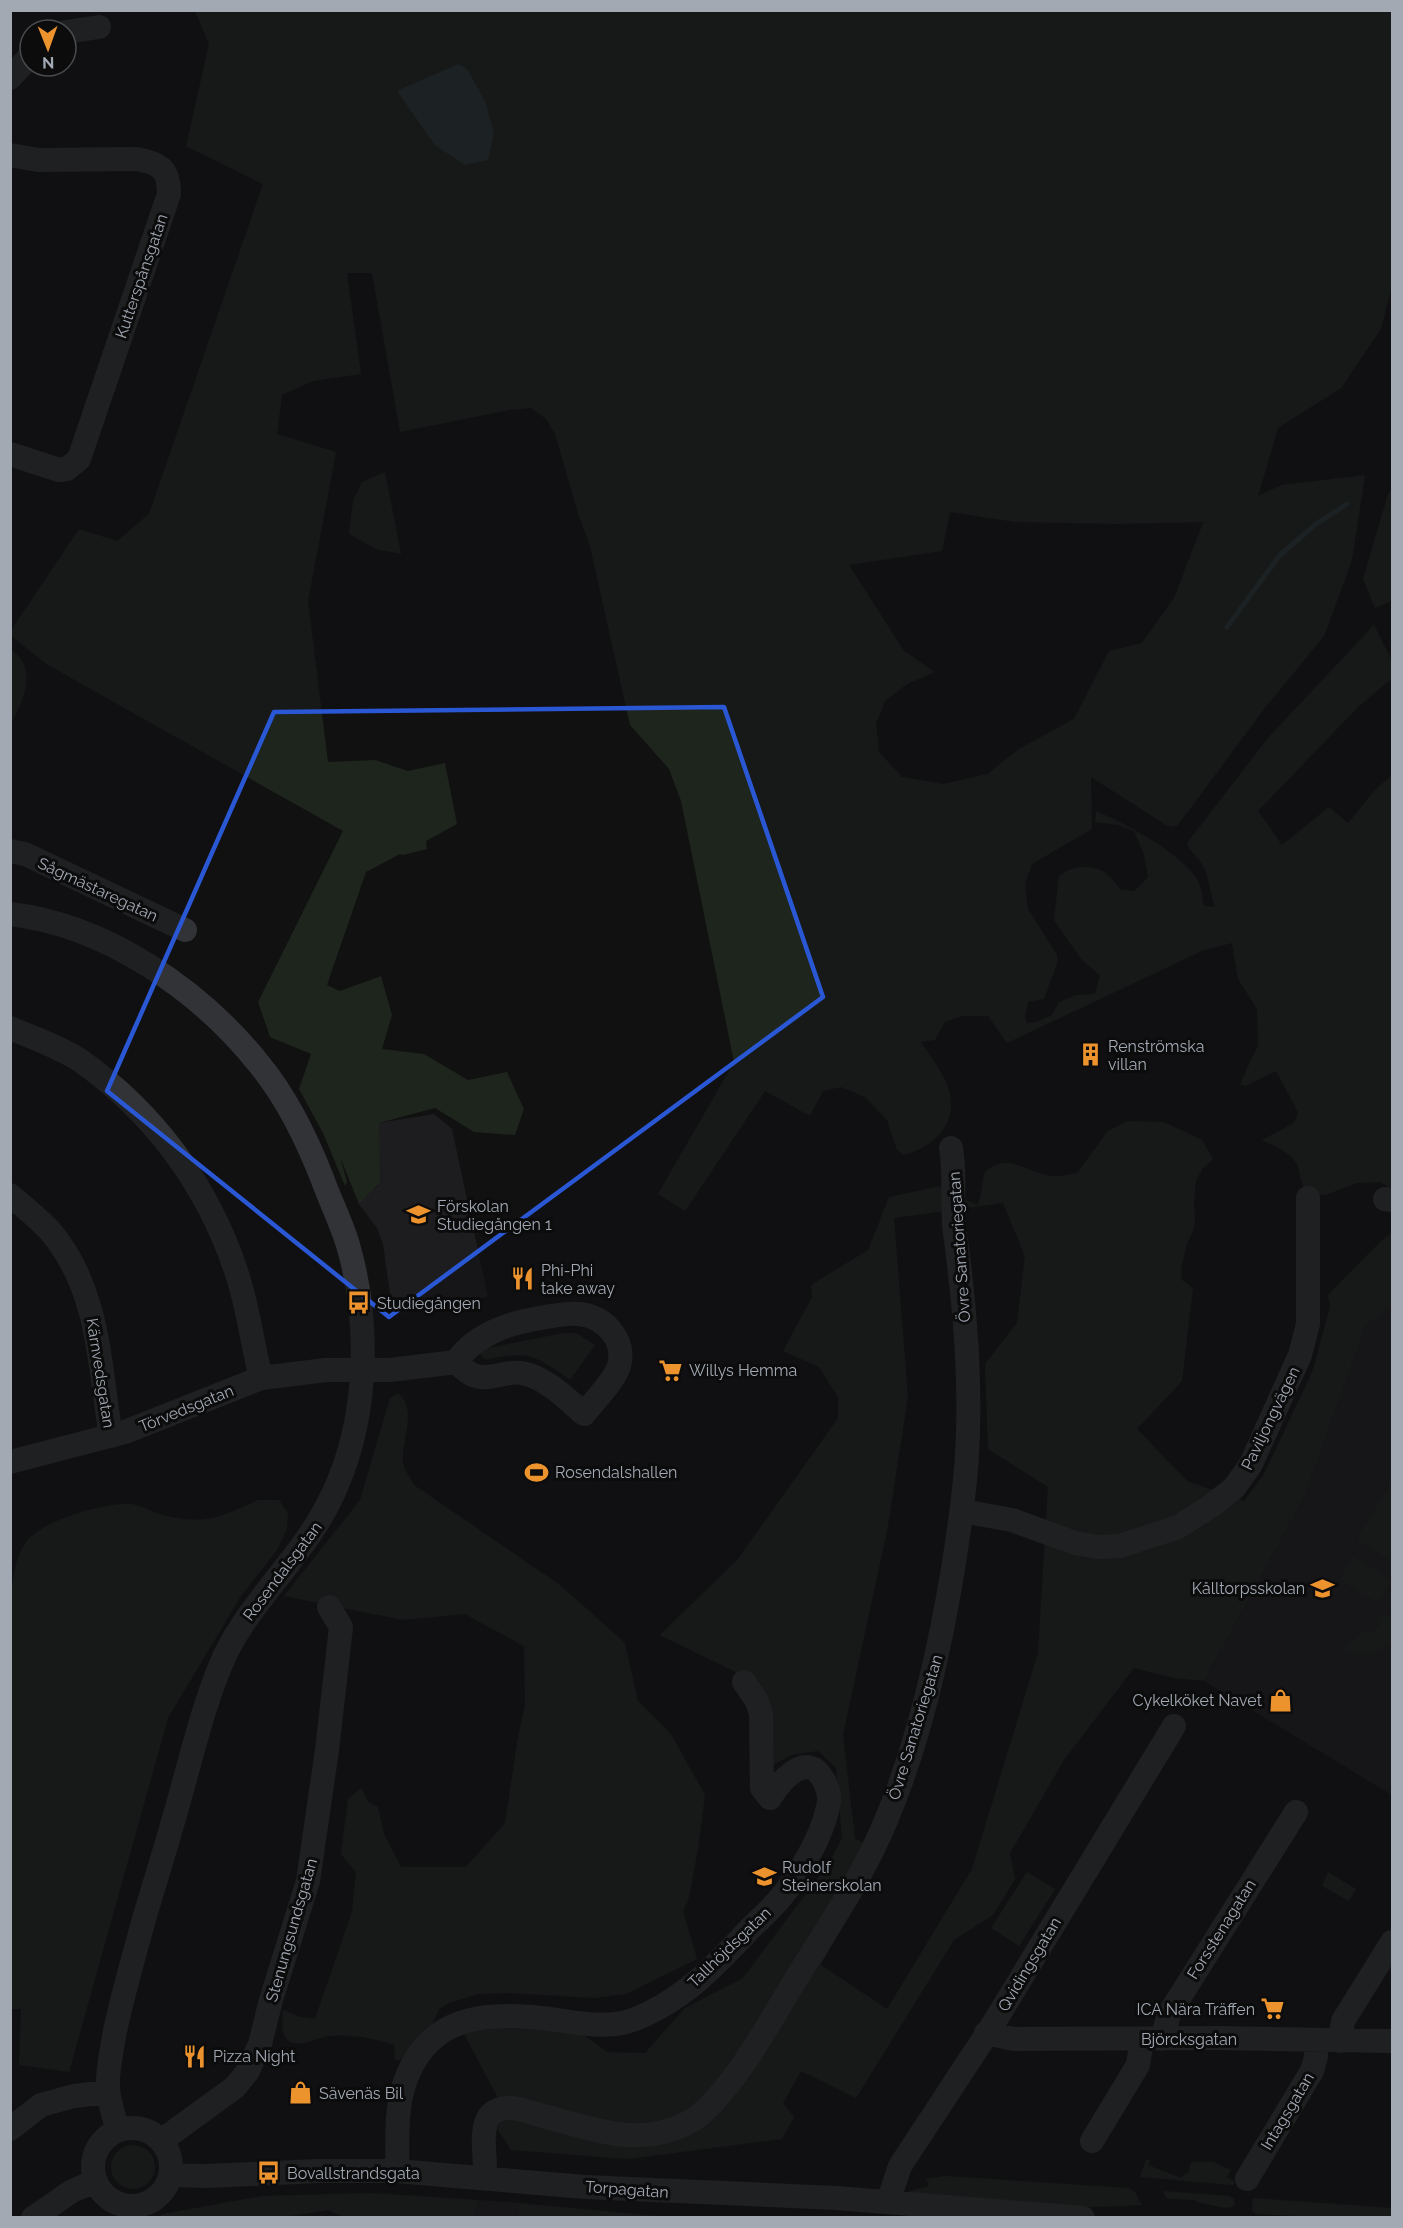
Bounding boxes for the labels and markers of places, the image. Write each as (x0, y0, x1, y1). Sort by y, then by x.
place label: Renströmska villan (1108, 1037, 1204, 1074)
building icon: Renströmska villan (1077, 1042, 1103, 1068)
place label: Förskolan Studiegången 1 (437, 1197, 552, 1234)
school or university icon: Förskolan Studiegången 1 (406, 1202, 432, 1228)
place label: Phi-Phi take away (541, 1261, 615, 1298)
restaurant icon: Phi-Phi take away (510, 1266, 536, 1292)
bus stop icon: Studiegången (346, 1290, 372, 1316)
place label: Studiegången (377, 1294, 481, 1313)
supermarket icon: Willys Hemma (658, 1357, 684, 1383)
place label: Willys Hemma (689, 1361, 797, 1380)
sports icon: Rosendalshallen (524, 1459, 550, 1485)
place label: Rosendalshallen (555, 1463, 677, 1482)
school or university icon: Kålltorpsskolan (1310, 1575, 1336, 1601)
place label: Kålltorpsskolan (1192, 1579, 1305, 1598)
shop icon: Cykelköket Navet (1267, 1687, 1293, 1713)
place label: Cykelköket Navet (1133, 1691, 1263, 1710)
place label: Rudolf Steinerskolan (782, 1858, 882, 1895)
school or university icon: Rudolf Steinerskolan (751, 1863, 777, 1889)
supermarket icon: ICA Nära Träffen (1260, 1996, 1286, 2022)
place label: ICA Nära Träffen (1137, 2000, 1255, 2019)
restaurant icon: Pizza Night (182, 2043, 208, 2069)
place label: Pizza Night (213, 2047, 296, 2066)
shop icon: Sävenäs Bil (288, 2080, 314, 2106)
place label: Sävenäs Bil (319, 2084, 404, 2103)
bus stop icon: Bovallstrandsgata (256, 2160, 282, 2186)
place label: Bovallstrandsgata (287, 2164, 420, 2183)

